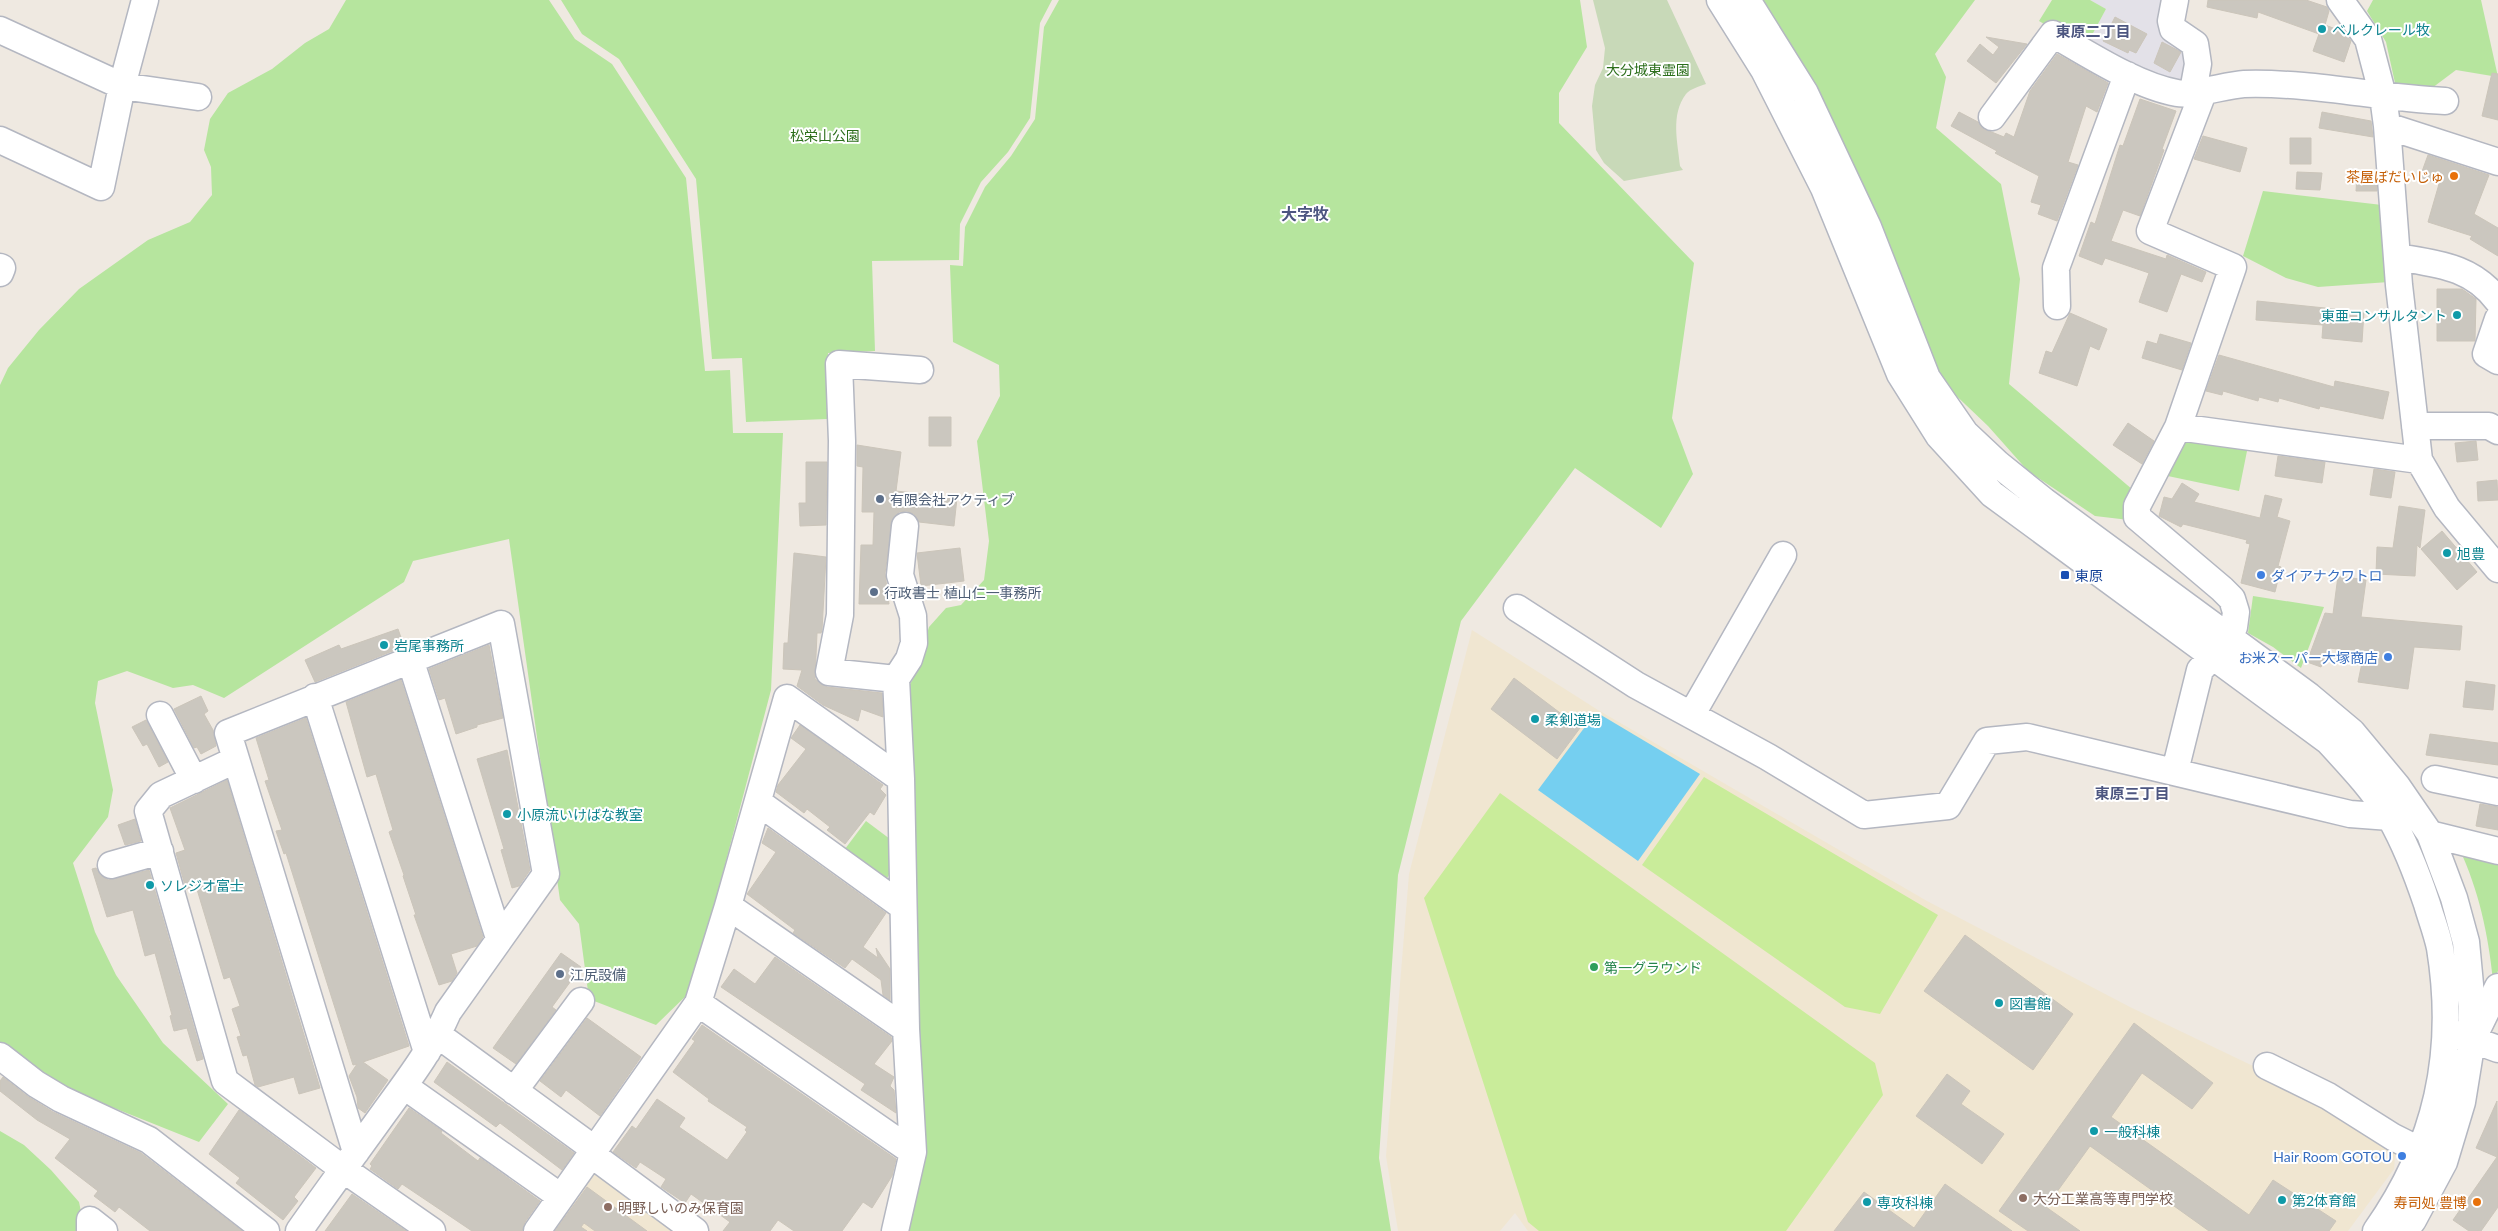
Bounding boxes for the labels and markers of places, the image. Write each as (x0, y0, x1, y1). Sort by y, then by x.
place label: ベルクレール牧 (2332, 21, 2430, 38)
marker: ベルクレール牧 (2316, 23, 2328, 35)
place label: 茶屋ぼだいじゅ (2346, 168, 2444, 185)
marker: 茶屋ぼだいじゅ (2448, 170, 2460, 182)
place label: 東亜コンサルタント (2321, 307, 2447, 324)
marker: 東亜コンサルタント (2451, 309, 2463, 321)
place label: 有限会社アクティブ (890, 491, 1014, 508)
marker: 有限会社アクティブ (874, 493, 886, 505)
place label: 旭豊 (2457, 545, 2485, 562)
marker: 旭豊 (2441, 547, 2453, 559)
place label: 東原 (2075, 567, 2103, 584)
place label: ダイアナクワトロ (2271, 567, 2383, 584)
marker: 東原 (2059, 569, 2071, 581)
marker: ダイアナクワトロ (2255, 569, 2267, 581)
place label: 行政書士 植山仁一事務所 (884, 584, 1042, 601)
marker: 行政書士 植山仁一事務所 (868, 586, 880, 598)
place label: 岩尾事務所 (394, 637, 464, 654)
marker: 岩尾事務所 (378, 639, 390, 651)
place label: お米スーパー大塚商店 (2238, 649, 2378, 666)
marker: お米スーパー大塚商店 (2382, 651, 2394, 663)
place label: 柔剣道場 (1545, 711, 1601, 728)
marker: 柔剣道場 (1529, 713, 1541, 725)
place label: 小原流いけばな教室 (517, 806, 643, 823)
marker: 小原流いけばな教室 (501, 808, 513, 820)
place label: ソレジオ富士 (160, 877, 244, 894)
marker: ソレジオ富士 (144, 879, 156, 891)
place label: 第一グラウンド (1604, 959, 1702, 976)
marker: 第一グラウンド (1588, 961, 1600, 973)
place label: 江尻設備 (570, 966, 626, 983)
marker: 江尻設備 (554, 968, 566, 980)
place label: 図書館 (2009, 995, 2051, 1012)
marker: 図書館 (1993, 997, 2005, 1009)
place label: 一般科棟 (2104, 1123, 2160, 1140)
marker: 一般科棟 (2088, 1125, 2100, 1137)
place label: Hair Room GOTOU (2273, 1148, 2392, 1165)
marker: Hair Room GOTOU (2396, 1150, 2408, 1162)
place label: 大分工業高等専門学校 (2033, 1190, 2173, 1207)
marker: 大分工業高等専門学校 (2017, 1192, 2029, 1204)
place label: 第2体育館 (2292, 1192, 2356, 1209)
place label: 専攻科棟 (1877, 1194, 1933, 1211)
marker: 第2体育館 (2276, 1194, 2288, 1206)
place label: 寿司処 豊博 (2393, 1194, 2467, 1211)
marker: 専攻科棟 (1861, 1196, 1873, 1208)
marker: 寿司処 豊博 (2471, 1196, 2483, 1208)
place label: 明野しいのみ保育園 (618, 1199, 744, 1216)
marker: 明野しいのみ保育園 (602, 1201, 614, 1213)

